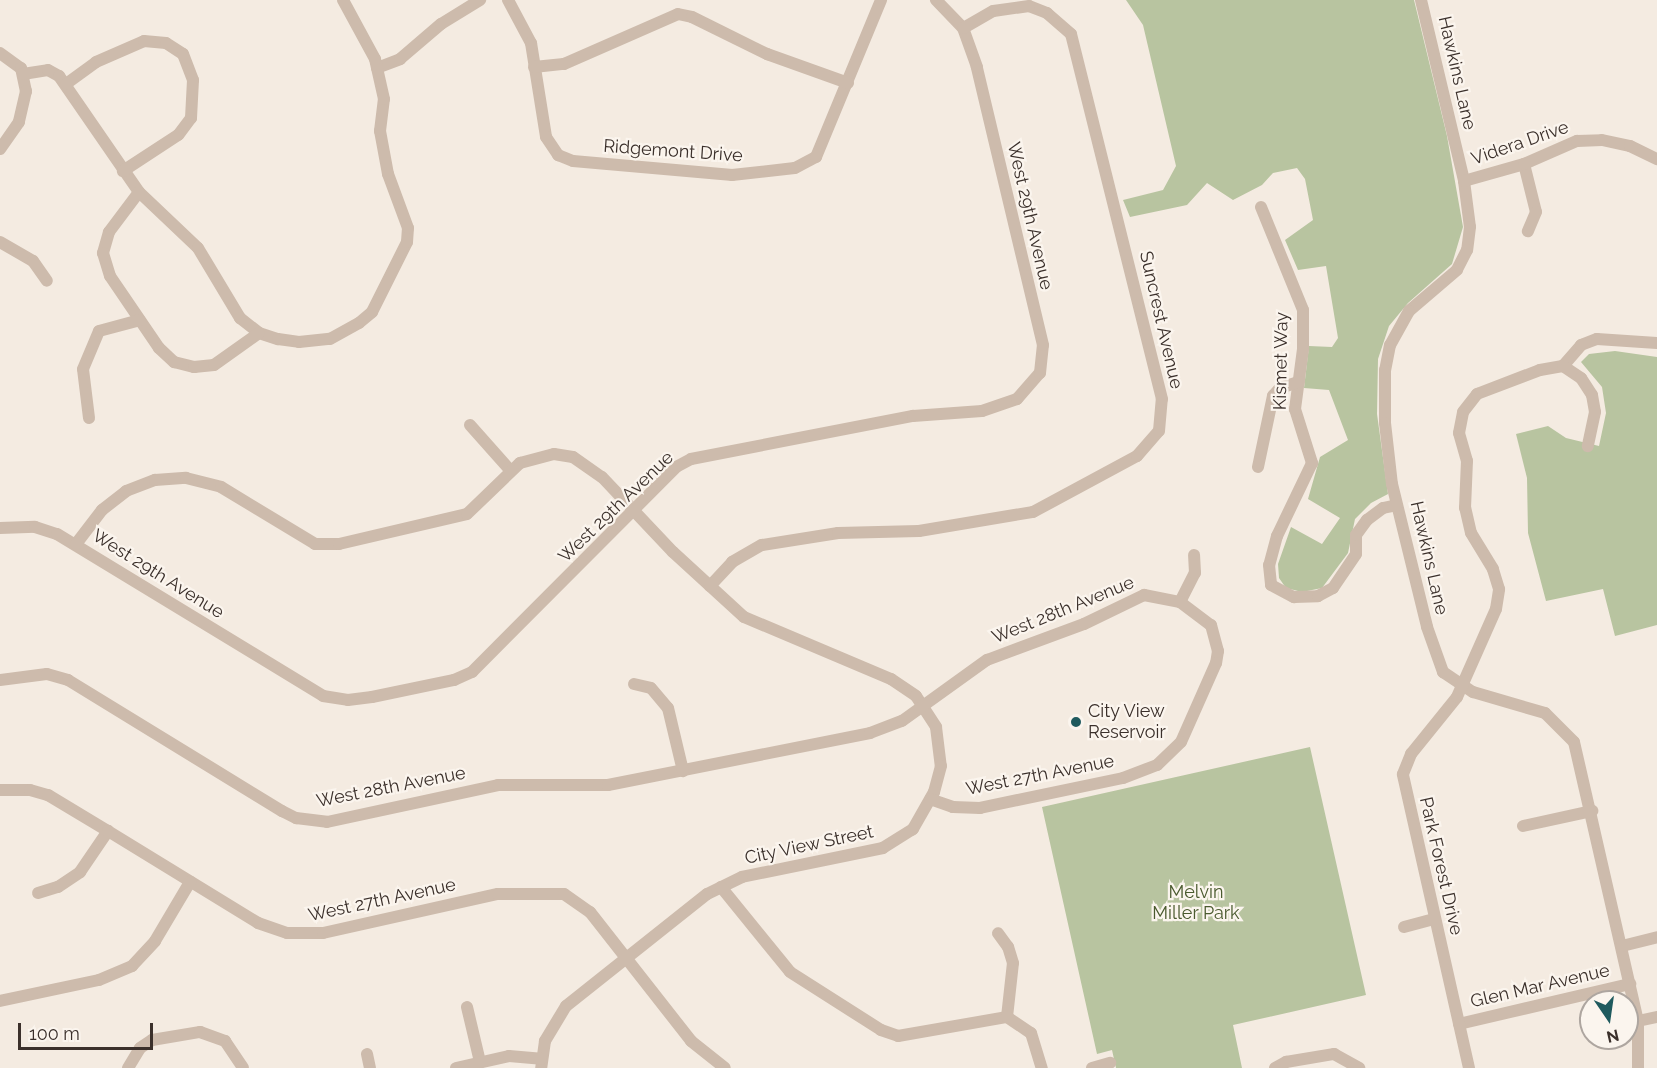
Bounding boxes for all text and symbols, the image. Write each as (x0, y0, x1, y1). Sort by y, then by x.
street label: Hawkins Lane (1433, 14, 1481, 132)
street label: Videra Drive (1468, 116, 1572, 170)
street label: Ridgemont Drive (603, 135, 743, 167)
street label: West 29th Avenue (1002, 140, 1058, 292)
street label: Suncrest Avenue (1135, 249, 1187, 391)
street label: Kismet Way (1269, 311, 1293, 411)
street label: West 29th Avenue (554, 447, 678, 567)
street label: Hawkins Lane (1405, 499, 1453, 617)
street label: West 29th Avenue (88, 525, 228, 623)
street label: West 28th Avenue (989, 572, 1137, 648)
place label: City View Reservoir (1088, 701, 1166, 744)
marker: City View Reservoir (1069, 715, 1083, 729)
street label: West 27th Avenue (964, 750, 1116, 800)
street label: West 28th Avenue (314, 762, 468, 812)
street label: Park Forest Drive (1415, 795, 1467, 937)
street label: City View Street (742, 821, 876, 869)
street label: West 27th Avenue (306, 874, 458, 926)
park label: Melvin Miller Park (1152, 882, 1240, 924)
street label: Glen Mar Avenue (1468, 959, 1612, 1013)
north arrow (1579, 990, 1639, 1050)
scale bar (21, 1011, 156, 1049)
text: 100 m (29, 1023, 80, 1044)
text: N (1605, 1025, 1621, 1047)

